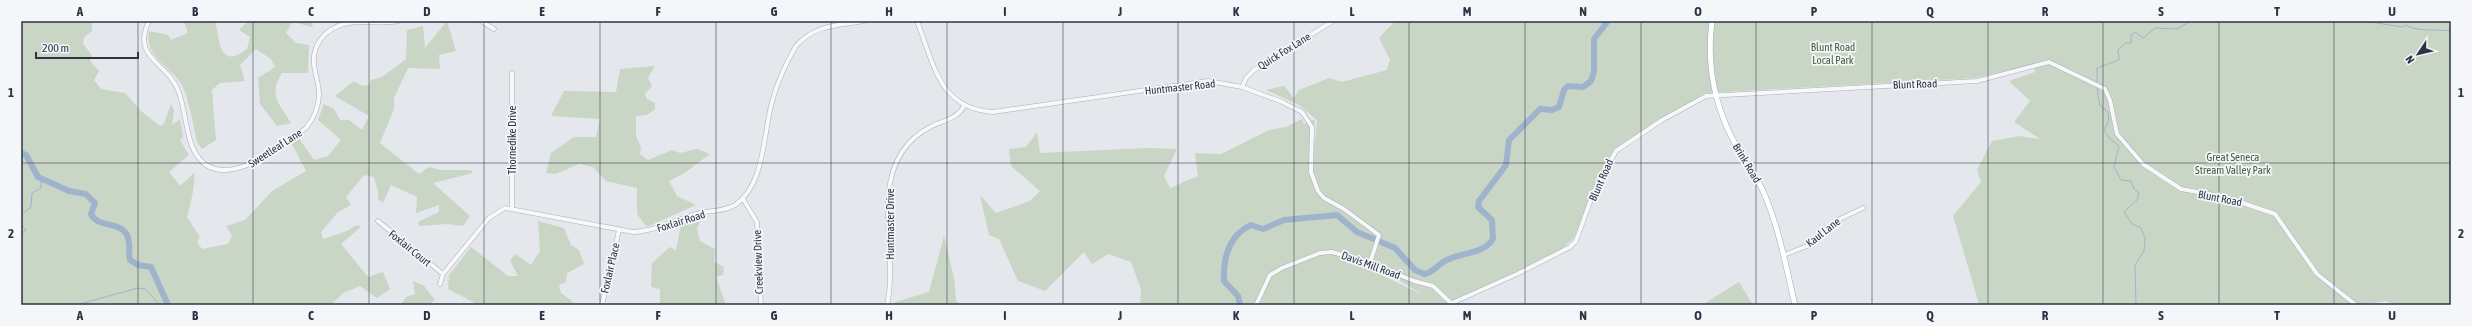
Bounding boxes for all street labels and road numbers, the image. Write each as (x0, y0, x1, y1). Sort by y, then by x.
street label: Quick Fox Lane (1256, 30, 1312, 72)
street label: Huntmaster Road (1144, 77, 1216, 97)
street label: Blunt Road (1893, 77, 1937, 91)
street label: Thornedike Drive (506, 106, 518, 174)
street label: Sweetleaf Lane (246, 126, 304, 170)
street label: Brink Road (1731, 141, 1763, 185)
street label: Blunt Road (1586, 157, 1616, 203)
street label: Huntmaster Drive (884, 188, 896, 260)
street label: Blunt Road (2197, 188, 2243, 208)
street label: Foxlair Road (655, 208, 707, 234)
street label: Kaul Lane (1804, 215, 1842, 249)
street label: Foxlair Court (386, 227, 434, 269)
street label: Creekview Drive (751, 230, 765, 294)
street label: Foxlair Place (598, 242, 622, 294)
street label: Davis Mill Road (1340, 249, 1402, 281)

